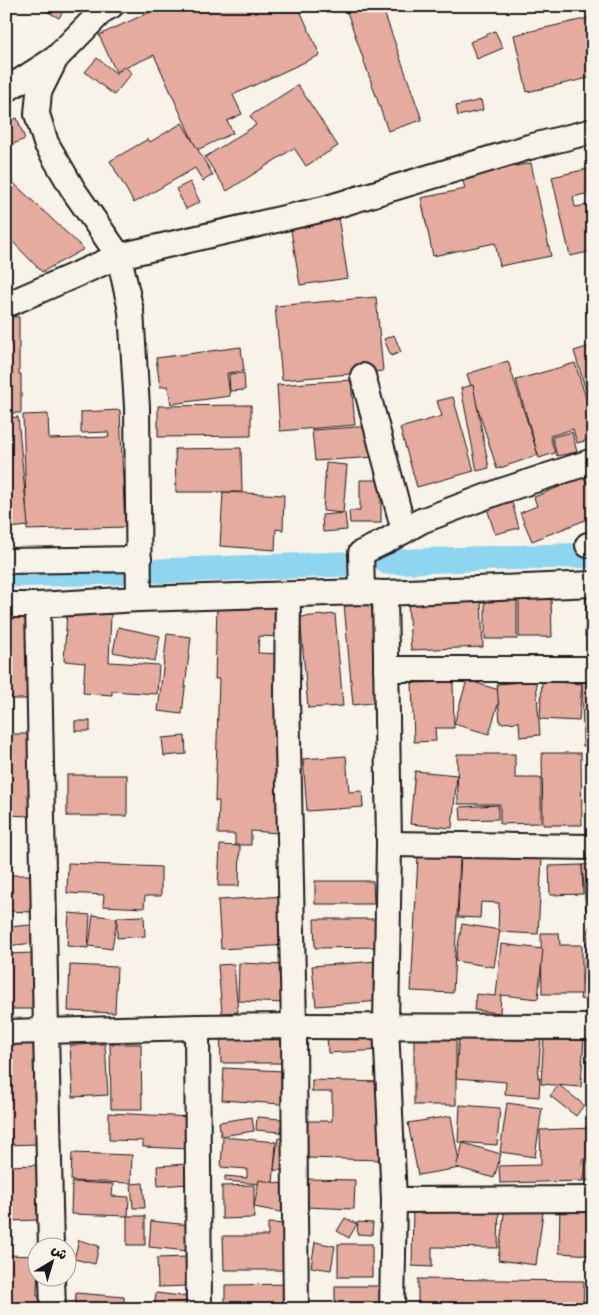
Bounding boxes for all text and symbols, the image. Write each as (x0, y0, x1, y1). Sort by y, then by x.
north arrow (28, 1238, 78, 1288)
text: ش (48, 1241, 71, 1264)

